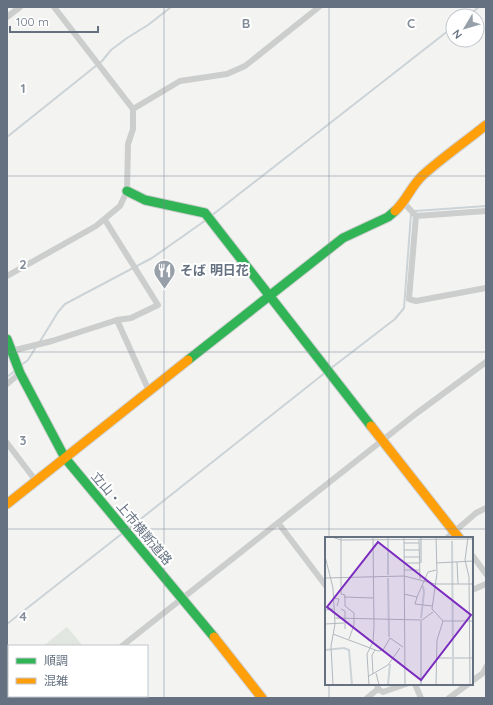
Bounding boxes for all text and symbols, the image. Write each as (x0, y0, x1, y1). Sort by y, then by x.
scale bar (10, 8, 98, 34)
north arrow (445, 8, 485, 48)
text: 100 m (16, 14, 49, 29)
text: B (242, 15, 250, 31)
text: C (407, 15, 415, 31)
text: N (449, 27, 465, 42)
text: 1 (20, 80, 26, 96)
text: 2 (19, 256, 27, 272)
restaurant icon: そば 明日花 (151, 257, 177, 290)
place label: そば 明日花 (180, 262, 249, 278)
text: 3 (20, 432, 27, 448)
street label: 立山・上市横断道路 (88, 468, 176, 568)
inset map (325, 537, 473, 685)
text: 4 (19, 608, 27, 624)
legend (8, 645, 148, 697)
text: 順調 (44, 653, 68, 668)
text: 混雑 (44, 673, 68, 688)

